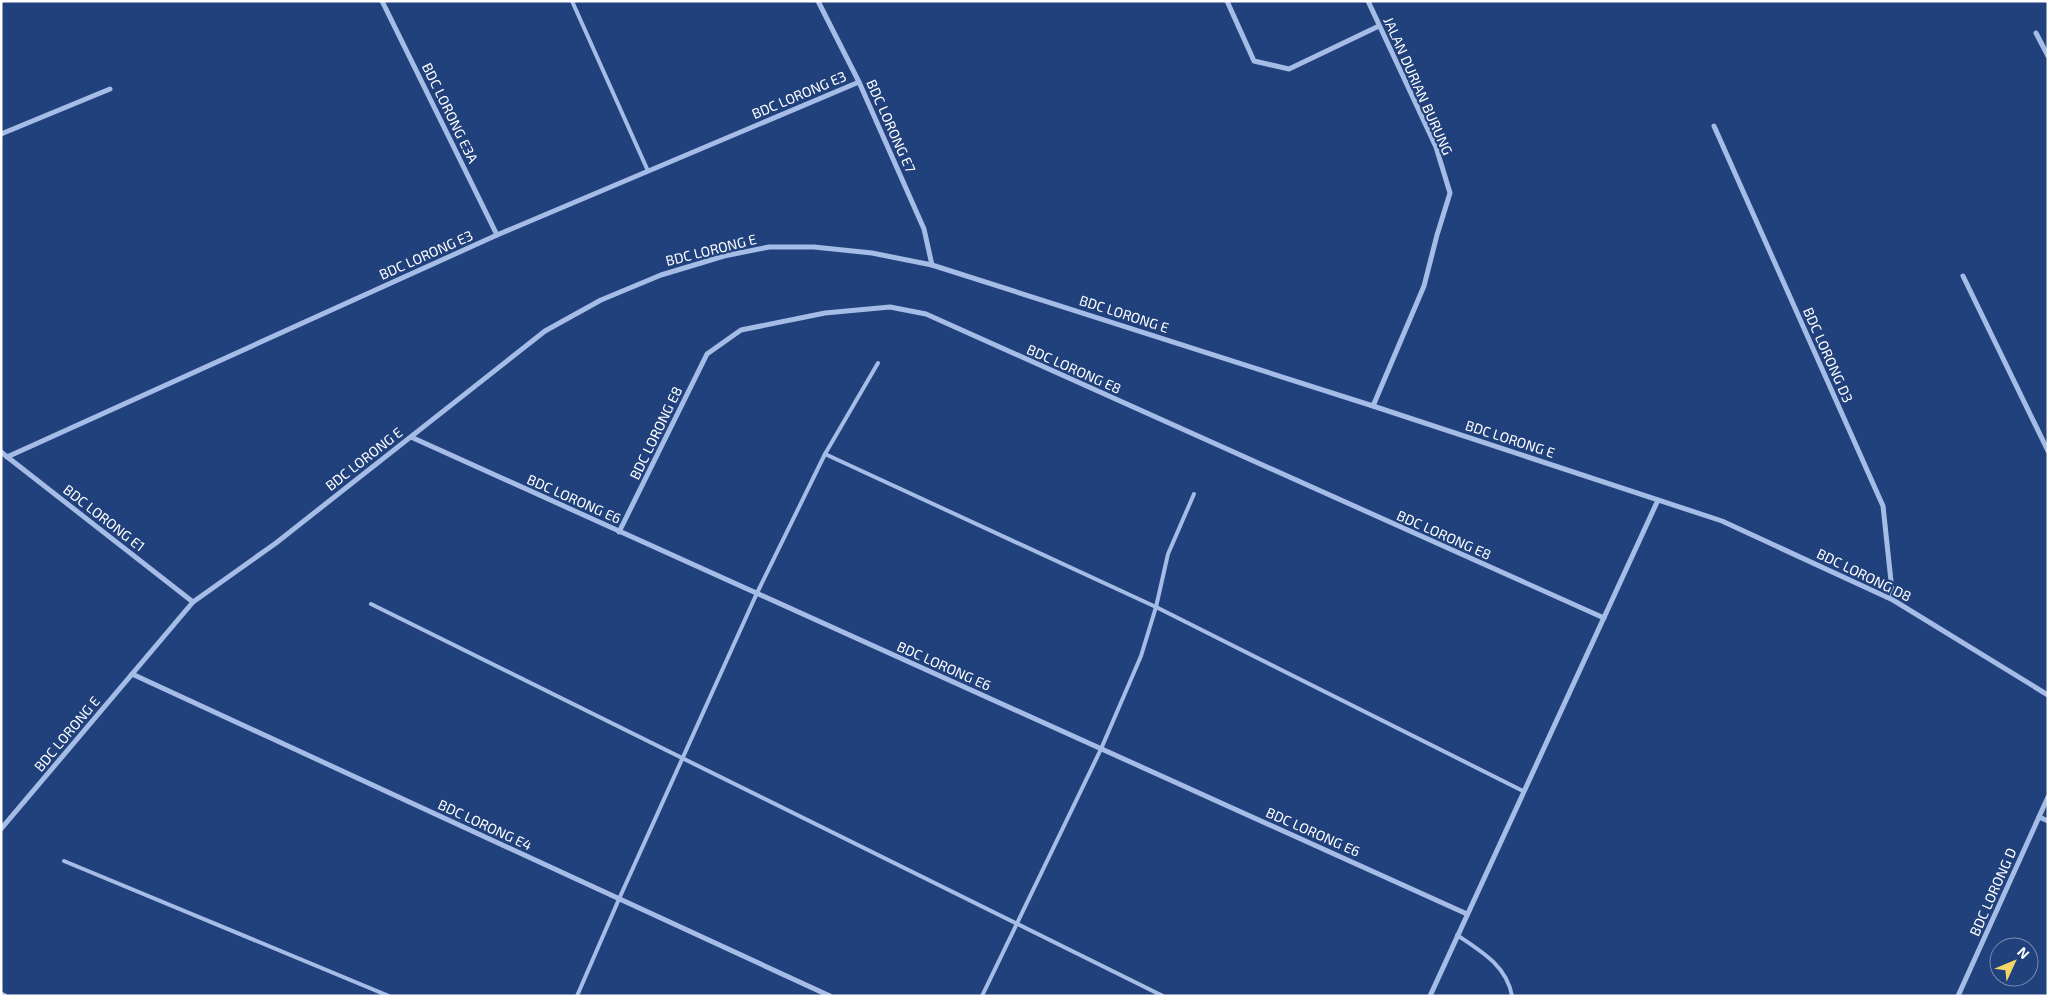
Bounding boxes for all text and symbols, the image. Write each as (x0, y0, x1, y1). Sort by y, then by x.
street label: JALAN DURIAN BURUNG (1380, 14, 1457, 158)
street label: BDC LORONG E3A (419, 60, 482, 166)
street label: BDC LORONG E3 (749, 67, 849, 122)
street label: BDC LORONG E7 (863, 77, 920, 175)
street label: BDC LORONG E3 (376, 226, 475, 283)
street label: BDC LORONG E (664, 230, 758, 269)
street label: BDC LORONG E (1077, 291, 1171, 336)
street label: BDC LORONG D3 (1800, 305, 1857, 405)
street label: BDC LORONG E8 (1024, 340, 1124, 397)
street label: BDC LORONG E8 (626, 383, 685, 482)
street label: BDC LORONG E (1463, 416, 1557, 461)
street label: BDC LORONG E (322, 423, 406, 494)
street label: BDC LORONG E6 (525, 470, 624, 527)
street label: BDC LORONG E1 (60, 481, 148, 555)
street label: BDC LORONG E8 (1394, 506, 1494, 563)
street label: BDC LORONG D8 (1814, 544, 1914, 605)
street label: BDC LORONG E6 (895, 637, 994, 694)
street label: BDC LORONG E (30, 692, 103, 775)
street label: BDC LORONG E4 (436, 795, 535, 854)
street label: BDC LORONG E6 (1264, 803, 1363, 860)
street label: BDC LORONG D (1966, 845, 2020, 938)
north arrow (1989, 937, 2039, 987)
text: N (2014, 943, 2033, 962)

